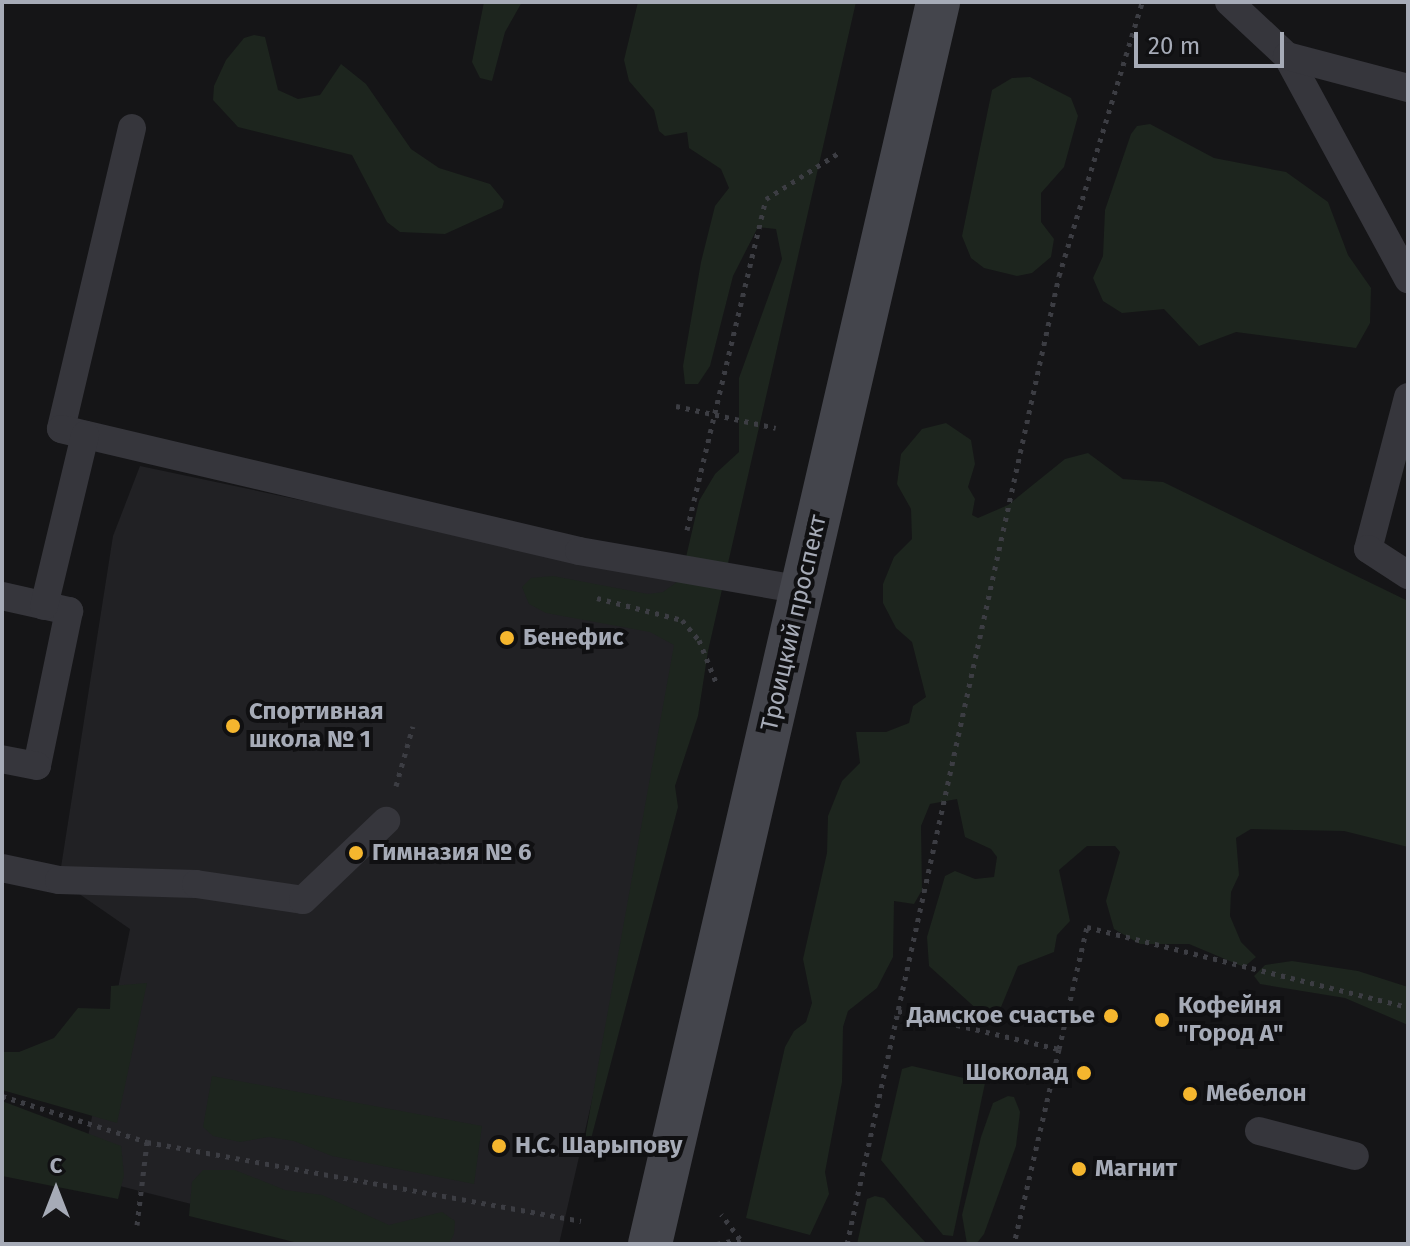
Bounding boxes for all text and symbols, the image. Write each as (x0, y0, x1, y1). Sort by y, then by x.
scale bar (1138, 16, 1288, 66)
text: 20 m (1148, 32, 1200, 60)
street label: Троицкий проспект (755, 512, 833, 734)
place label: Бенефис (523, 624, 624, 652)
marker: Бенефис (498, 629, 516, 647)
place label: Спортивная школа № 1 (249, 698, 384, 754)
marker: Спортивная школа № 1 (224, 717, 242, 735)
place label: Гимназия № 6 (372, 839, 531, 867)
marker: Гимназия № 6 (347, 844, 365, 862)
place label: Кофейня "Город А" (1178, 992, 1283, 1048)
place label: Дамское счастье (907, 1002, 1095, 1030)
marker: Дамское счастье (1102, 1007, 1120, 1025)
marker: Кофейня "Город А" (1153, 1011, 1171, 1029)
place label: Шоколад (965, 1059, 1068, 1087)
marker: Шоколад (1075, 1064, 1093, 1082)
place label: Мебелон (1206, 1080, 1307, 1108)
marker: Мебелон (1181, 1085, 1199, 1103)
place label: Н.С. Шарыпову (515, 1132, 682, 1160)
marker: Н.С. Шарыпову (490, 1137, 508, 1155)
north arrow (16, 1150, 96, 1230)
text: С (50, 1152, 62, 1179)
place label: Магнит (1095, 1155, 1177, 1183)
marker: Магнит (1070, 1160, 1088, 1178)

